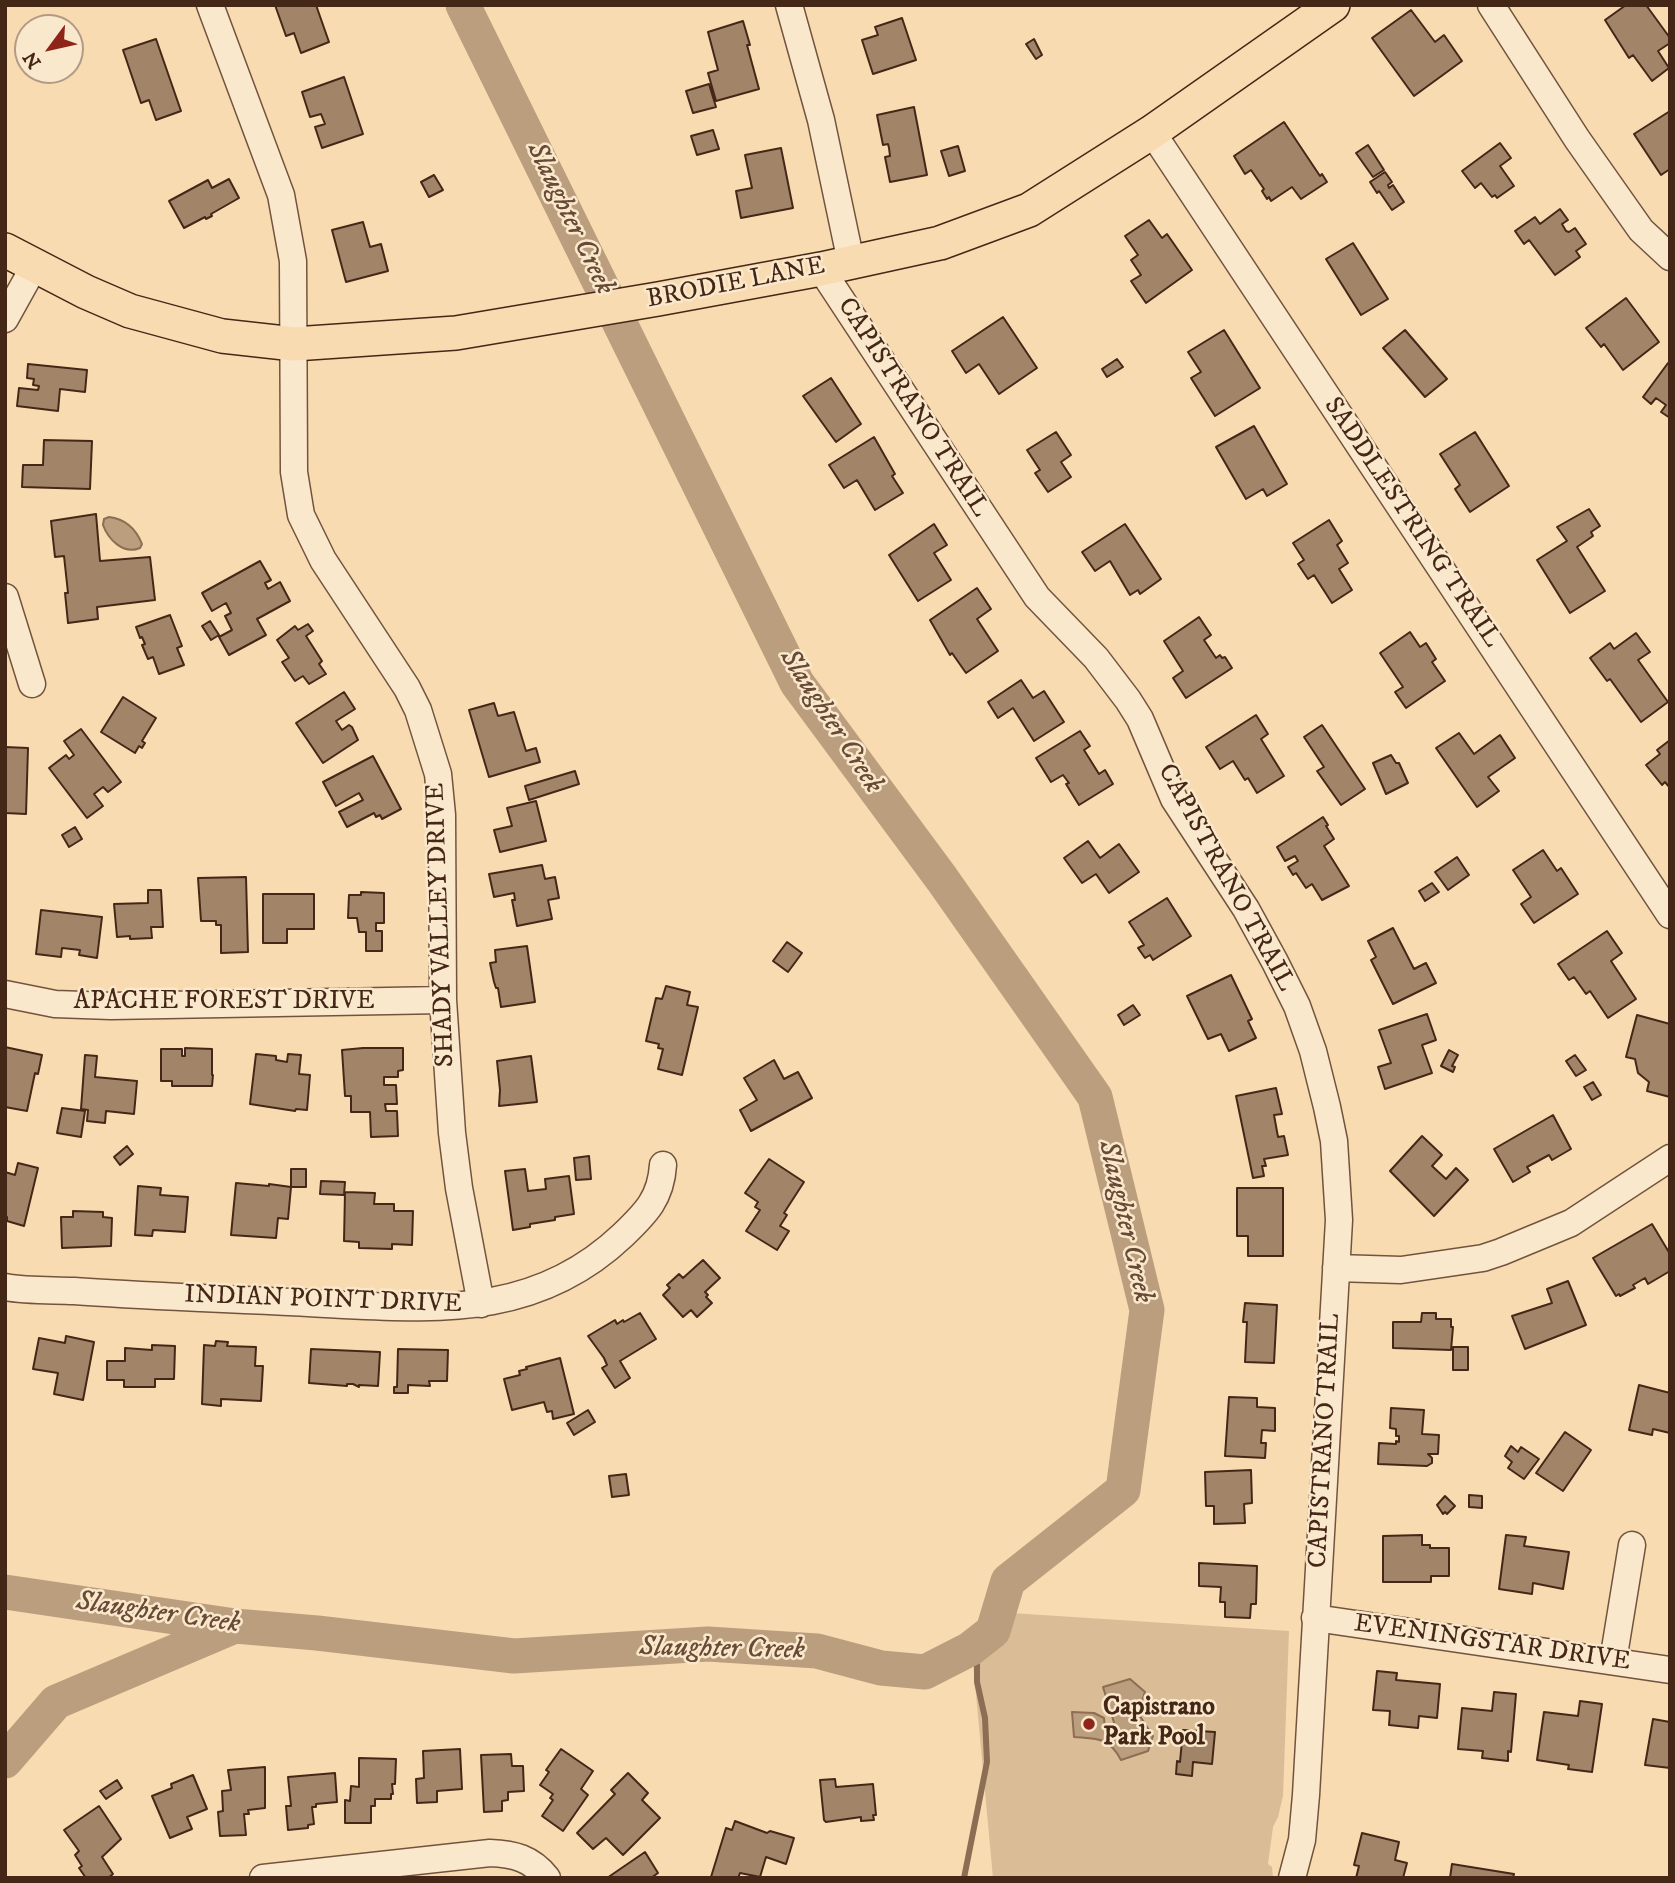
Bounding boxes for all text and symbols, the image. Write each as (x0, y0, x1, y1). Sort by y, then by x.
north arrow (14, 14, 84, 84)
text: N (19, 47, 47, 72)
water label: Slaughter Creek (518, 137, 620, 301)
street label: BRODIE LANE (644, 251, 828, 317)
street label: CAPISTRANO TRAIL (830, 293, 994, 523)
street label: SADDLESTRING TRAIL (1316, 392, 1506, 654)
water label: Slaughter Creek (771, 643, 889, 801)
street label: CAPISTRANO TRAIL (1150, 759, 1300, 997)
street label: SHADY VALLEY DRIVE (421, 782, 463, 1068)
street label: APACHE FOREST DRIVE (73, 987, 375, 1019)
water label: Slaughter Creek (1089, 1138, 1159, 1306)
street label: INDIAN POINT DRIVE (184, 1281, 462, 1321)
street label: CAPISTRANO TRAIL (1304, 1313, 1348, 1569)
water label: Slaughter Creek (74, 1586, 242, 1642)
street label: EVENINGSTAR DRIVE (1352, 1609, 1632, 1679)
water label: Slaughter Creek (639, 1632, 805, 1668)
place label: Capistrano Park Pool (1103, 1693, 1215, 1754)
marker: Capistrano Park Pool (1081, 1716, 1097, 1732)

